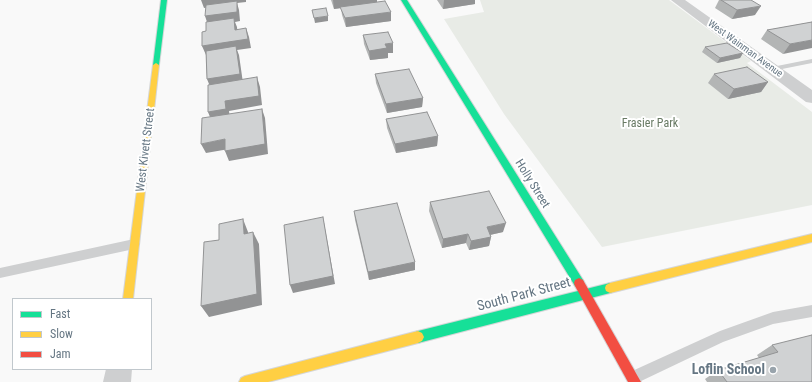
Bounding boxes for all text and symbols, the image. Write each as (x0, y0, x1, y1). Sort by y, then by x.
street label: West Wainman Avenue (705, 18, 785, 80)
street label: West Kivett Street (134, 107, 158, 193)
park label: Frasier Park (622, 117, 678, 131)
street label: Holly Street (511, 157, 553, 211)
street label: South Park Street (475, 274, 573, 316)
legend (12, 298, 152, 370)
text: Fast (50, 307, 70, 321)
text: Slow (50, 327, 73, 341)
text: Jam (50, 347, 71, 361)
place label: Loflin School (692, 362, 765, 378)
marker: Loflin School (768, 365, 778, 375)

